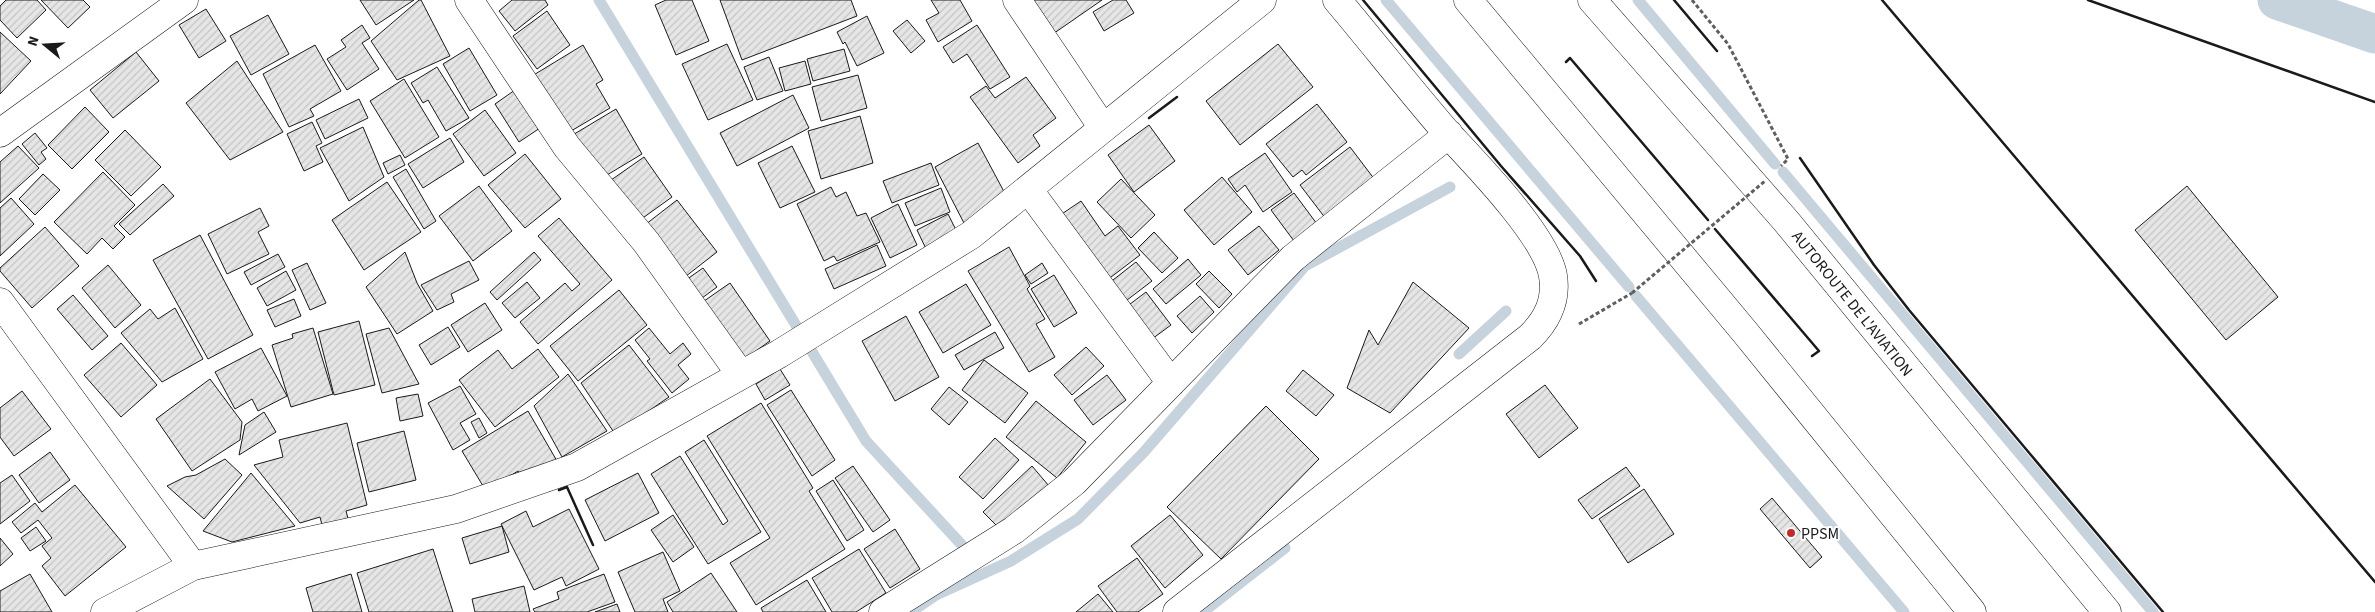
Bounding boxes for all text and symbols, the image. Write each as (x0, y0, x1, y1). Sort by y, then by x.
north arrow (20, 20, 70, 70)
text: N (23, 34, 45, 49)
street label: AUTOROUTE DE L'AVIATION (1787, 226, 1918, 381)
place label: PPSM (1801, 523, 1839, 545)
marker: PPSM (1785, 527, 1797, 539)

